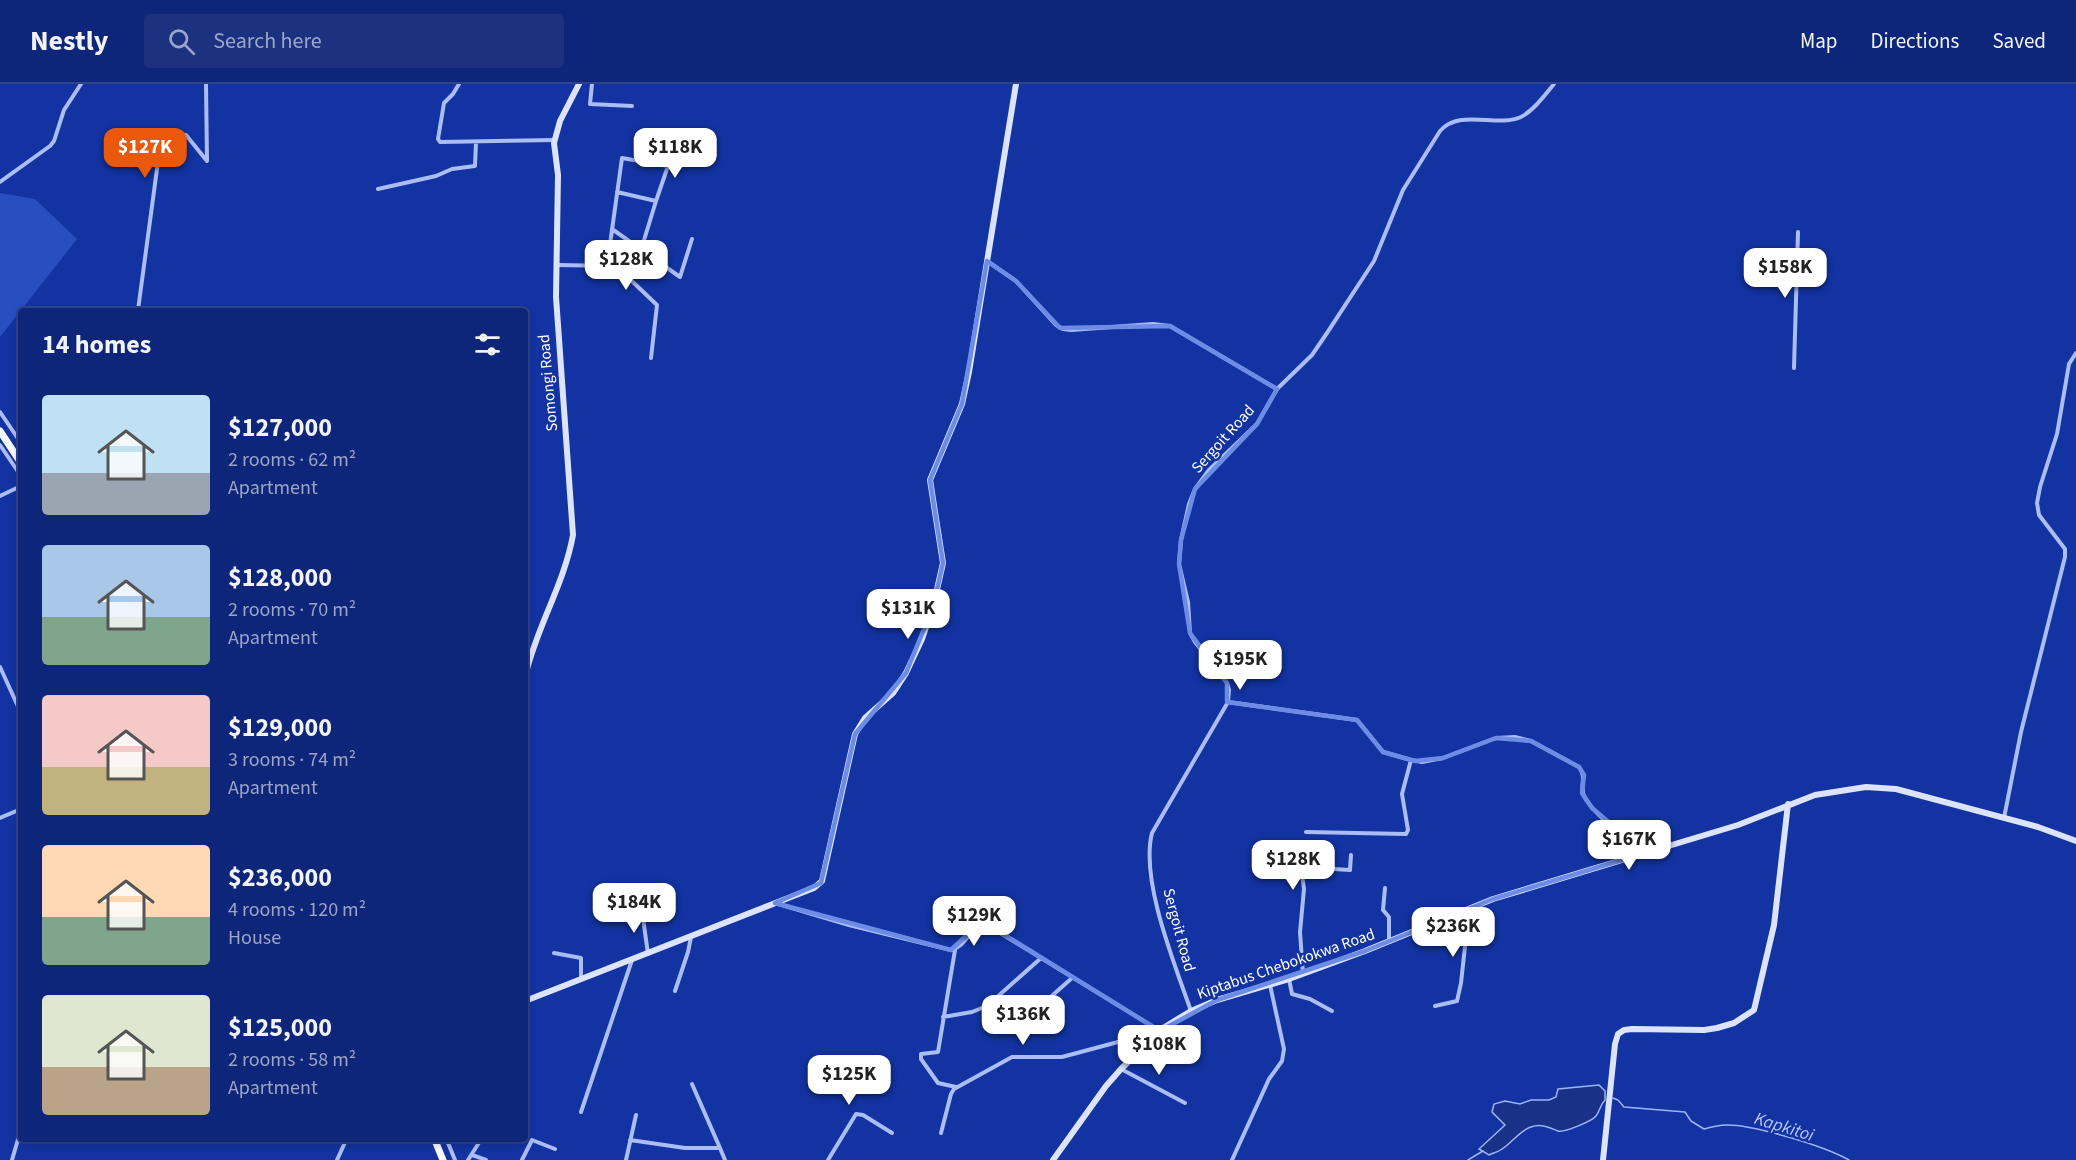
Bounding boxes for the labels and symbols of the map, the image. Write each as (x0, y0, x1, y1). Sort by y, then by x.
pin: $127K (103, 128, 187, 179)
pin: $118K (633, 128, 717, 179)
pin: $128K (584, 240, 668, 291)
pin: $158K (1743, 248, 1827, 299)
street label: Somongi Road (533, 334, 563, 432)
street label: Sergoit Road (1186, 400, 1260, 478)
pin: $131K (866, 589, 950, 640)
pin: $195K (1198, 640, 1282, 691)
pin: $167K (1587, 820, 1671, 871)
pin: $128K (1251, 840, 1335, 891)
pin: $184K (592, 883, 676, 934)
street label: Sergoit Road (1157, 886, 1201, 974)
pin: $129K (932, 896, 1016, 947)
pin: $236K (1411, 907, 1495, 958)
street label: Kiptabus Chebokokwa Road (1194, 923, 1378, 1005)
pin: $136K (981, 995, 1065, 1046)
pin: $108K (1117, 1025, 1201, 1076)
pin: $125K (807, 1055, 891, 1106)
water label: Kapkitoi (1751, 1106, 1818, 1148)

